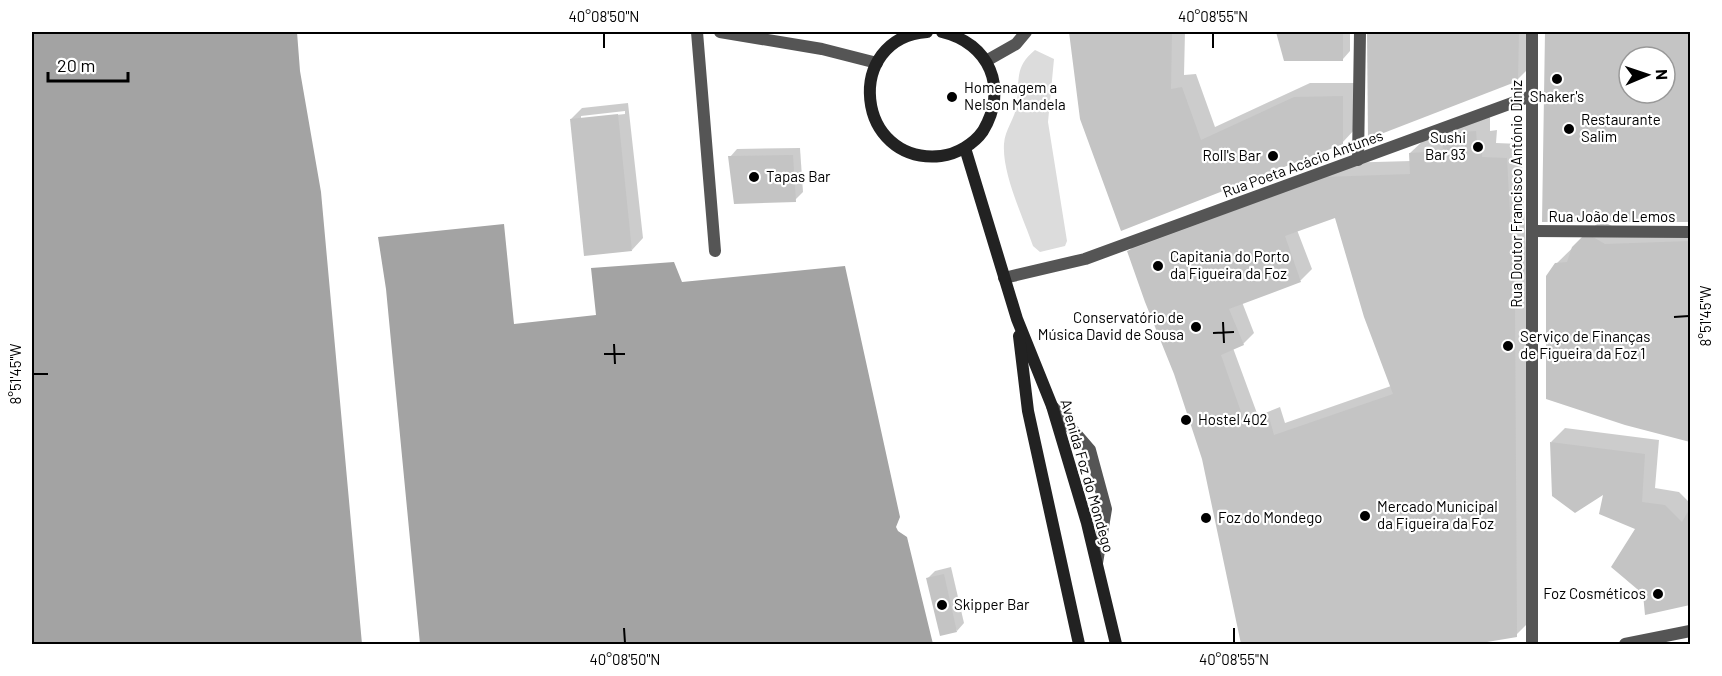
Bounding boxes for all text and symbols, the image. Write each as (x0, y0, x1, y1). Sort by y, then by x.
text: 40°08'50"N (569, 7, 640, 25)
text: 40°08'55"N (1178, 7, 1248, 25)
scale bar (48, 45, 128, 83)
north arrow (1617, 45, 1677, 105)
text: 20 m (57, 54, 95, 76)
text: N (1653, 69, 1672, 80)
marker: Shaker's (1550, 72, 1564, 86)
place label: Homenagem a Nelson Mandela (964, 78, 1066, 113)
street label: Rua Doutor Francisco António Diniz (1507, 80, 1525, 308)
place label: Shaker's (1530, 87, 1584, 105)
marker: Homenagem a Nelson Mandela (945, 90, 959, 104)
place label: Restaurante Salim (1581, 110, 1661, 145)
marker: Restaurante Salim (1562, 122, 1576, 136)
street label: Rua Poeta Acácio Antunes (1220, 126, 1385, 201)
place label: Sushi Bar 93 (1425, 128, 1466, 163)
marker: Sushi Bar 93 (1471, 140, 1485, 154)
place label: Roll's Bar (1203, 146, 1262, 164)
marker: Roll's Bar (1266, 149, 1280, 163)
place label: Tapas Bar (766, 167, 831, 185)
marker: Tapas Bar (747, 170, 761, 184)
street label: Rua João de Lemos (1549, 207, 1675, 225)
place label: Capitania do Porto da Figueira da Foz (1170, 247, 1290, 282)
marker: Capitania do Porto da Figueira da Foz (1151, 259, 1165, 273)
text: 8°51'45"W (1696, 285, 1714, 347)
place label: Conservatório de Música David de Sousa (1038, 308, 1184, 343)
marker: Conservatório de Música David de Sousa (1189, 320, 1203, 334)
place label: Serviço de Finanças de Figueira da Foz 1 (1520, 327, 1650, 362)
marker: Serviço de Finanças de Figueira da Foz 1 (1501, 339, 1515, 353)
text: 8°51'45"W (6, 343, 24, 405)
street label: Avenida Foz do Mondego (1057, 397, 1118, 554)
place label: Hostel 402 (1198, 410, 1268, 428)
marker: Hostel 402 (1179, 413, 1193, 427)
place label: Mercado Municipal da Figueira da Foz (1377, 497, 1498, 532)
place label: Foz do Mondego (1218, 508, 1322, 526)
marker: Mercado Municipal da Figueira da Foz (1358, 509, 1372, 523)
marker: Foz do Mondego (1199, 511, 1213, 525)
place label: Foz Cosméticos (1543, 584, 1646, 602)
marker: Foz Cosméticos (1651, 587, 1665, 601)
place label: Skipper Bar (954, 595, 1030, 613)
marker: Skipper Bar (935, 598, 949, 612)
text: 40°08'50"N (590, 650, 661, 668)
text: 40°08'55"N (1199, 650, 1269, 668)

